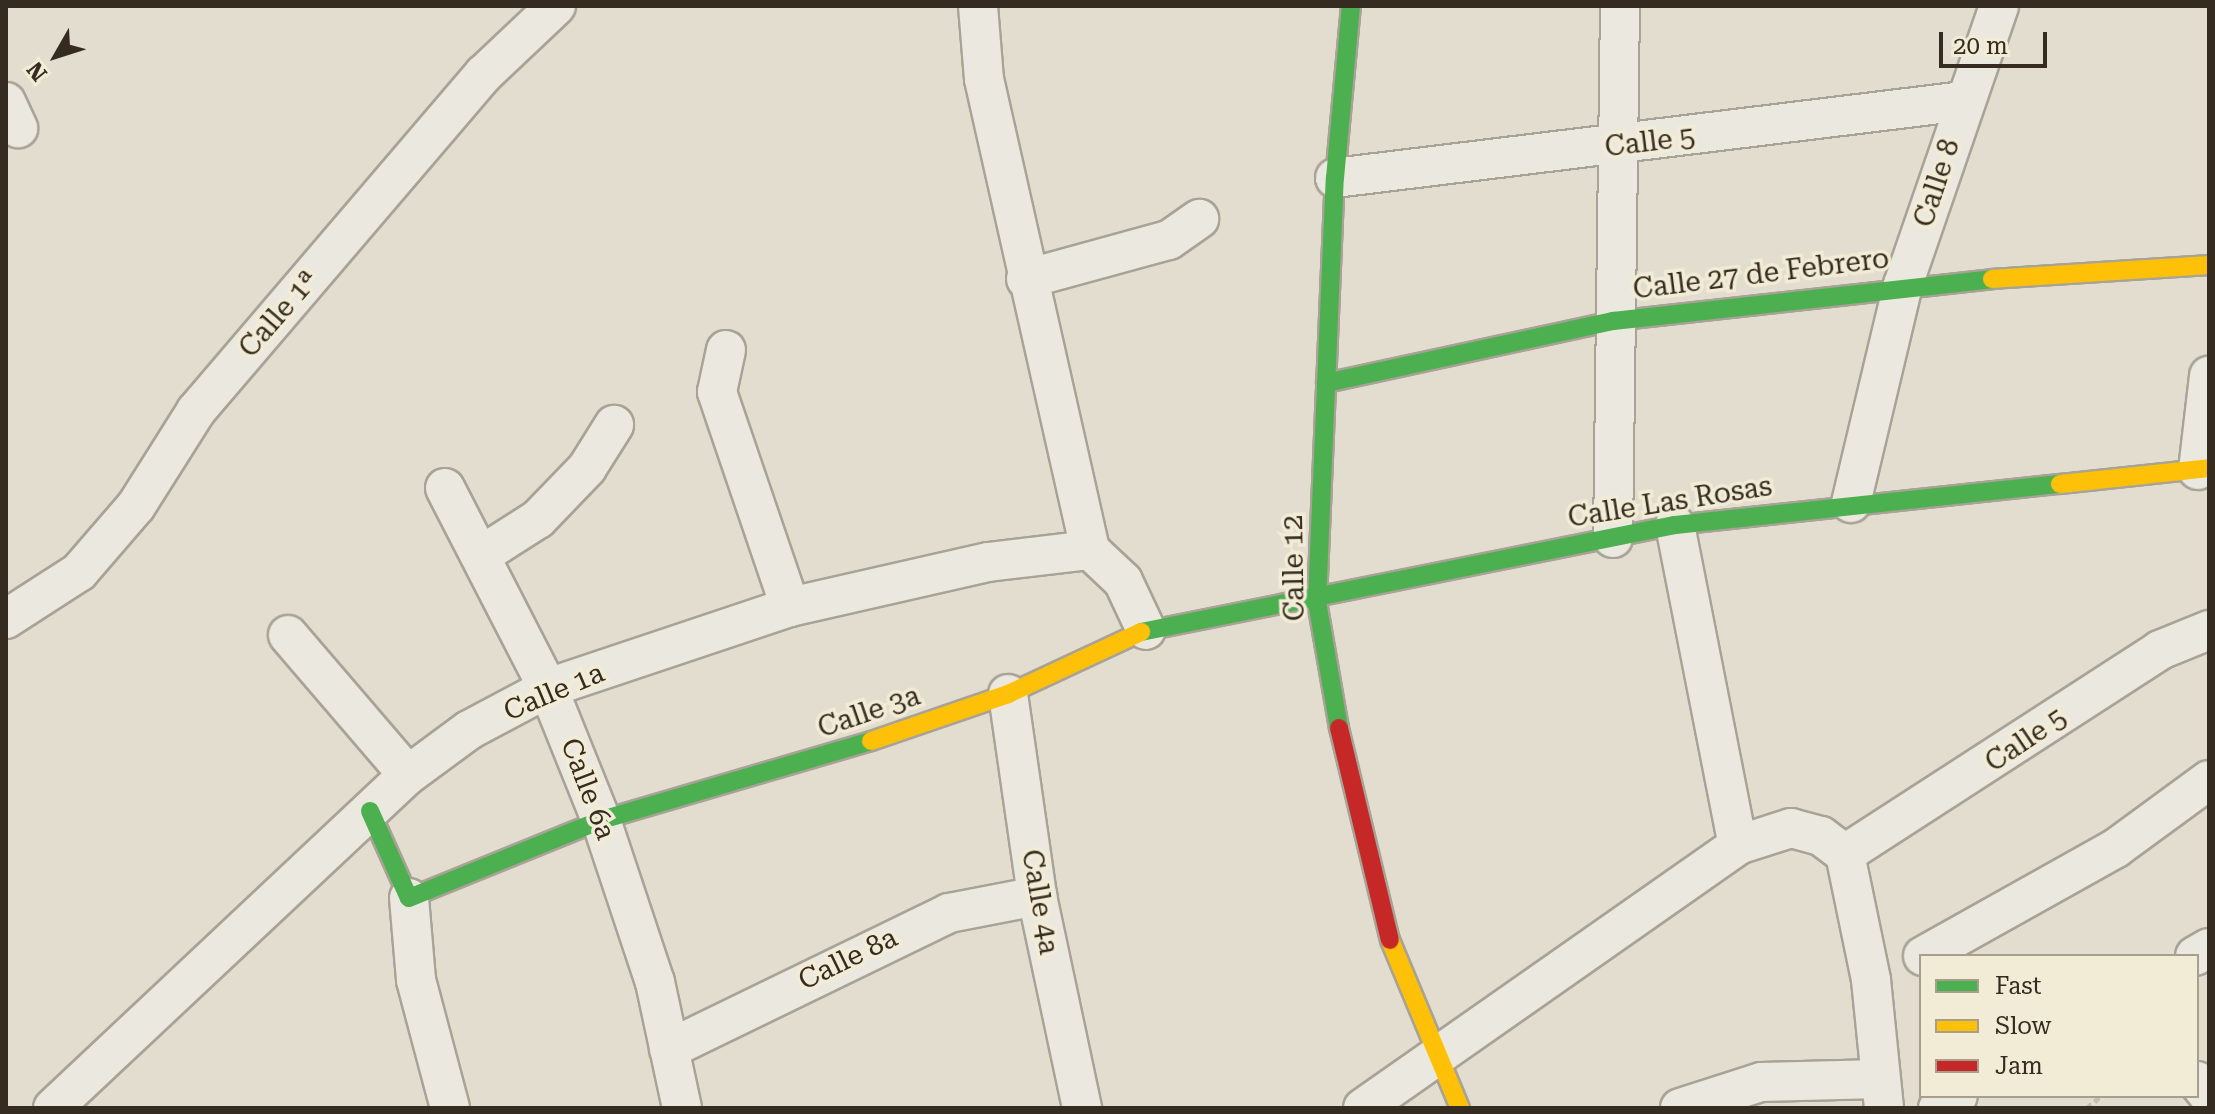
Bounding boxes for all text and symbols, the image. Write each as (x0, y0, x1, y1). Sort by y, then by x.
north arrow (16, 16, 96, 96)
scale bar (1943, 16, 2051, 66)
text: 20 m (1953, 32, 2008, 60)
text: N (22, 57, 52, 86)
street label: Calle 5 (1603, 120, 1697, 164)
street label: Calle 8 (1907, 135, 1967, 231)
street label: Calle 27 de Febrero (1631, 242, 1891, 306)
street label: Calle 1ª (232, 264, 326, 364)
street label: Calle Las Rosas (1566, 469, 1774, 535)
street label: Calle 12 (1276, 515, 1312, 621)
street label: Calle 1a (499, 656, 609, 728)
street label: Calle 3a (813, 679, 925, 745)
street label: Calle 5 (1979, 701, 2073, 779)
street label: Calle 6a (553, 734, 623, 844)
street label: Calle 4a (1014, 847, 1066, 957)
street label: Calle 8a (793, 921, 903, 997)
legend (1919, 954, 2199, 1098)
text: Fast (1995, 972, 2042, 1000)
text: Slow (1995, 1012, 2051, 1040)
text: Jam (1995, 1052, 2043, 1080)

